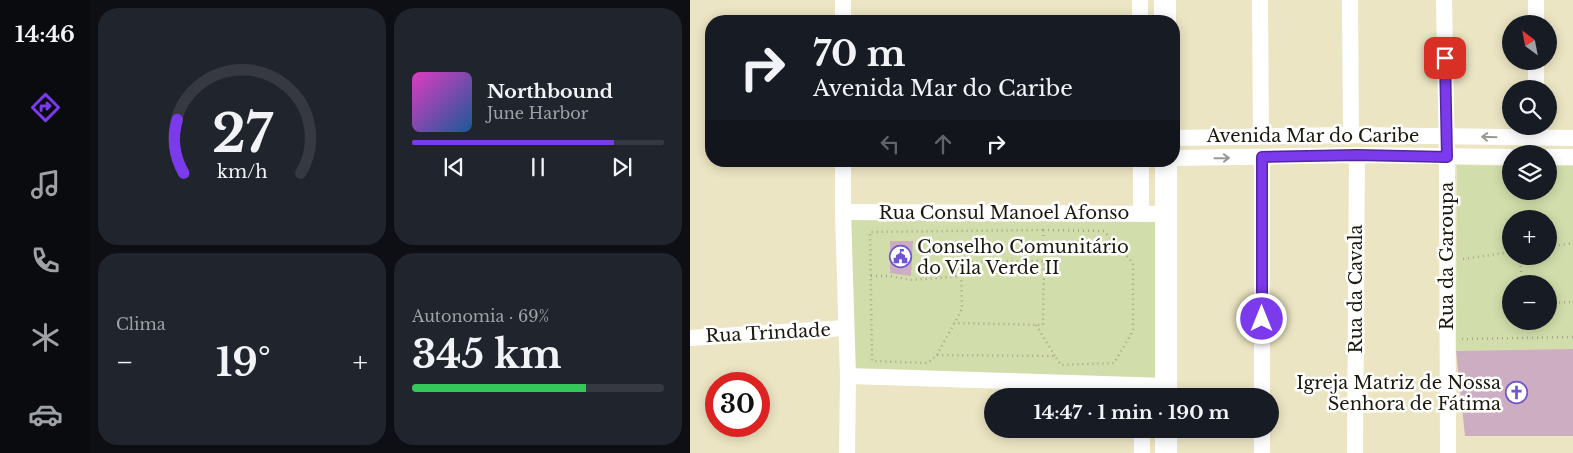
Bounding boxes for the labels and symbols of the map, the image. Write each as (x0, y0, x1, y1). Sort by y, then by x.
north arrow (1502, 15, 1558, 70)
pin (1424, 37, 1466, 79)
street label: Avenida Mar do Caribe (1206, 125, 1419, 147)
one-way arrow (1482, 132, 1498, 141)
one-way arrow (1214, 153, 1230, 163)
street label: Rua da Garoupa (1436, 182, 1458, 330)
street label: Rua Consul Manoel Afonso (879, 202, 1129, 224)
street label: Rua da Cavala (1345, 225, 1367, 353)
place label: Conselho Comunitário do Vila Verde II (917, 236, 1129, 279)
public building icon: Conselho Comunitário do Vila Verde II (889, 245, 913, 269)
position arrow (1235, 292, 1287, 344)
street label: Rua Trindade (705, 319, 831, 347)
speed limit sign: 30 (705, 372, 770, 437)
place label: Igreja Matriz de Nossa Senhora de Fátima (1296, 372, 1501, 415)
church icon: Igreja Matriz de Nossa Senhora de Fátima (1505, 381, 1529, 405)

